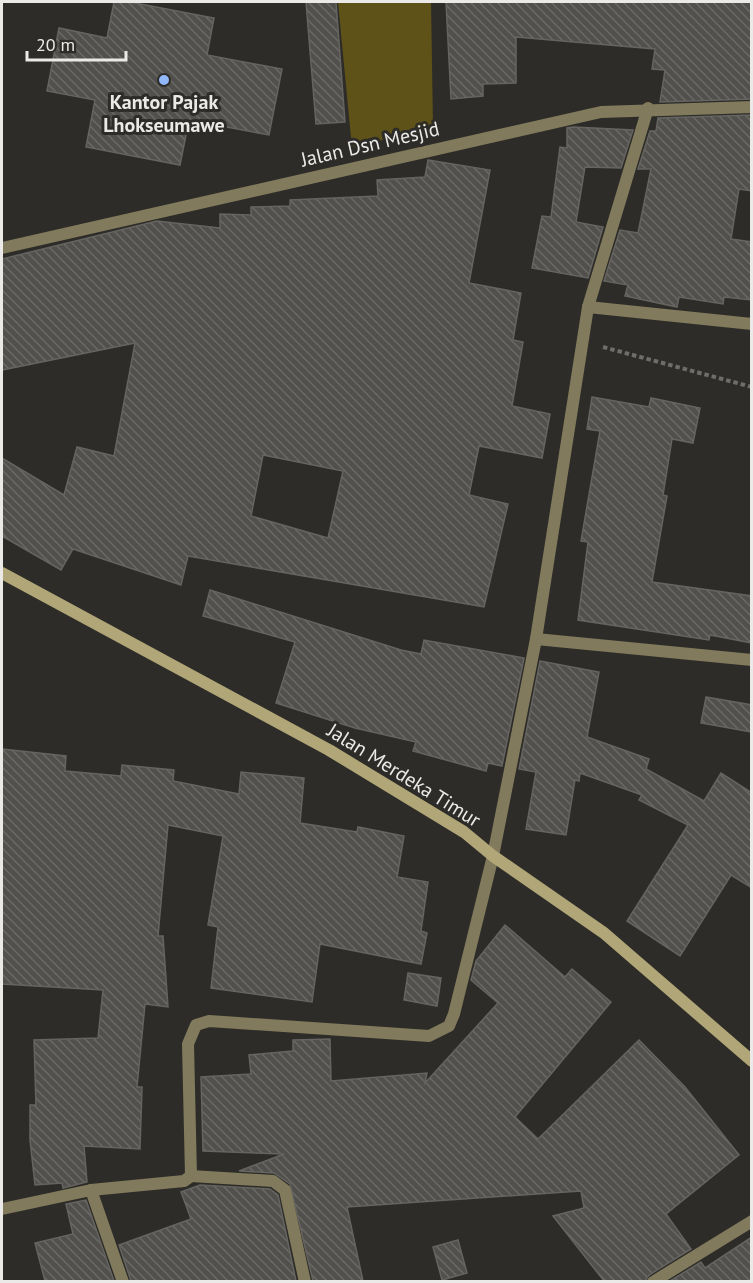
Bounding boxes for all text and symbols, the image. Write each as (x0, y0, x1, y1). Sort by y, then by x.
scale bar (27, 24, 126, 62)
text: 20 m (36, 33, 75, 56)
marker: Kantor Pajak Lhokseumawe (157, 73, 171, 87)
place label: Kantor Pajak Lhokseumawe (103, 89, 225, 138)
street label: Jalan Dsn Mesjid (297, 115, 442, 173)
street label: Jalan Merdeka Timur (322, 717, 486, 833)

